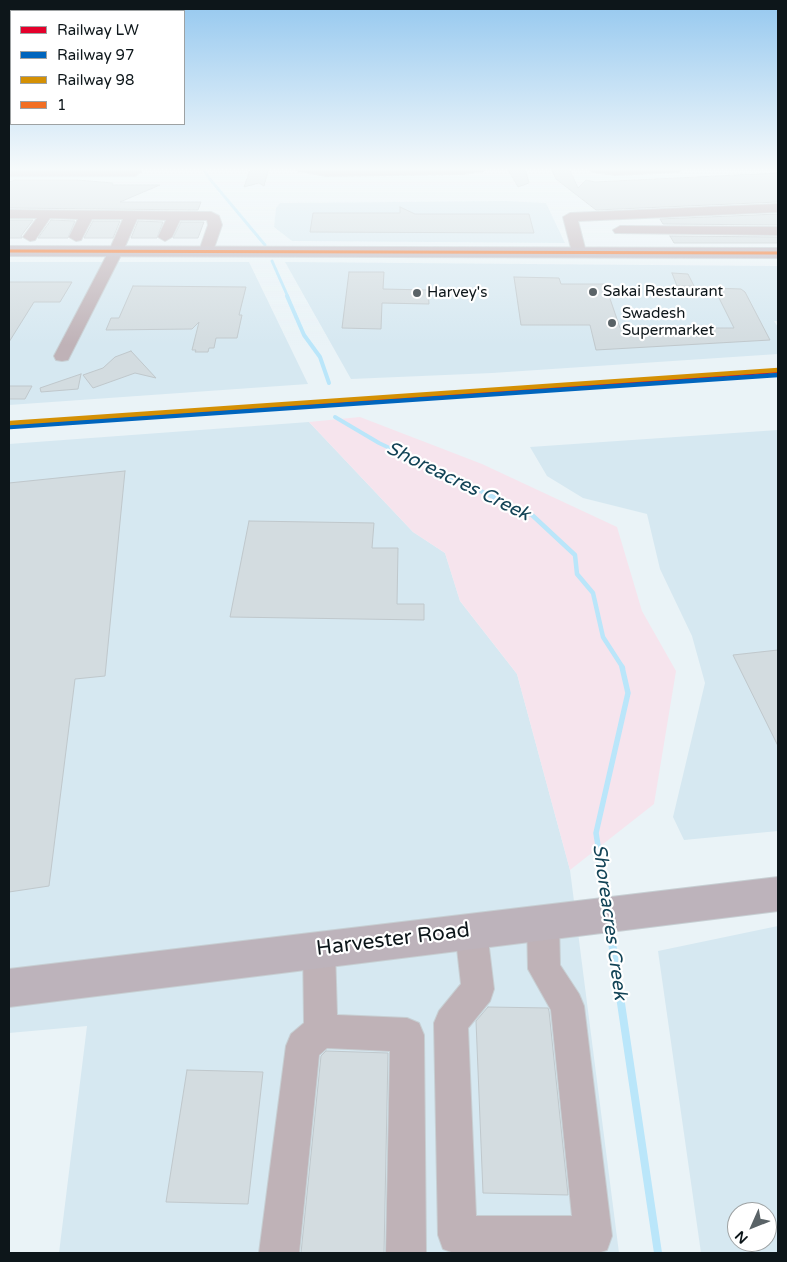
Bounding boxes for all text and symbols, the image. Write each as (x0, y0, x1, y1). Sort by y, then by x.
legend (10, 10, 185, 125)
text: Railway LW (57, 21, 139, 39)
text: Railway 97 (57, 46, 134, 64)
text: Railway 98 (57, 71, 134, 89)
text: 1 (57, 96, 66, 114)
place label: Sakai Restaurant (603, 283, 723, 301)
place label: Harvey's (427, 284, 487, 302)
marker: Sakai Restaurant (587, 286, 599, 298)
marker: Harvey's (411, 287, 423, 299)
place label: Swadesh Supermarket (622, 305, 714, 340)
marker: Swadesh Supermarket (606, 317, 618, 329)
water label: Shoreacres Creek (382, 437, 534, 527)
water label: Shoreacres Creek (587, 843, 631, 1001)
street label: Harvester Road (315, 918, 471, 962)
north arrow (727, 1202, 777, 1252)
text: N (732, 1227, 752, 1247)

